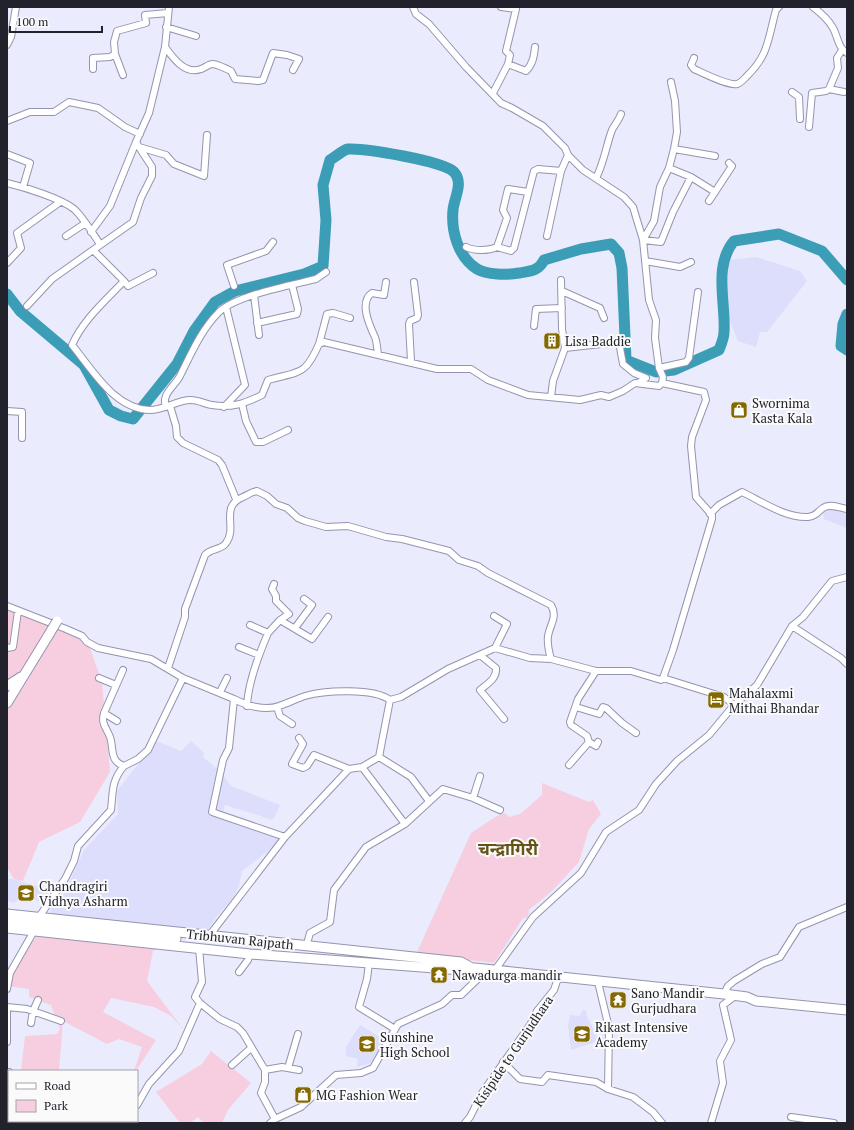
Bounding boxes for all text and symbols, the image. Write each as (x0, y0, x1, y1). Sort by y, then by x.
scale bar (10, 8, 102, 34)
text: 100 m (16, 14, 49, 29)
building icon: Lisa Baddie (542, 331, 562, 351)
place label: Lisa Baddie (565, 332, 631, 350)
place label: Swornima Kasta Kala (752, 394, 813, 427)
shop icon: Swornima Kasta Kala (729, 400, 749, 420)
place label: Mahalaxmi Mithai Bhandar (729, 684, 819, 717)
hotel icon: Mahalaxmi Mithai Bhandar (706, 690, 726, 710)
district label: चन्द्रागिरी (478, 837, 539, 860)
place label: Chandragiri Vidhya Asharm (39, 877, 128, 910)
school or university icon: Chandragiri Vidhya Asharm (16, 883, 36, 903)
street label: Tribhuvan Rajpath (185, 924, 295, 954)
temple icon: Nawadurga mandir (429, 965, 449, 985)
place label: Nawadurga mandir (452, 966, 562, 984)
place label: Sano Mandir Gurjudhara (631, 984, 704, 1017)
temple icon: Sano Mandir Gurjudhara (608, 990, 628, 1010)
street label: Kisipide to Gurjudhara (469, 991, 557, 1110)
place label: Rikast Intensive Academy (595, 1018, 688, 1051)
school or university icon: Rikast Intensive Academy (572, 1024, 592, 1044)
place label: Sunshine High School (380, 1028, 450, 1061)
school or university icon: Sunshine High School (357, 1034, 377, 1054)
legend (8, 1070, 138, 1122)
text: Road (44, 1078, 71, 1093)
shop icon: MG Fashion Wear (293, 1085, 313, 1105)
place label: MG Fashion Wear (316, 1086, 418, 1104)
text: Park (44, 1098, 69, 1113)

